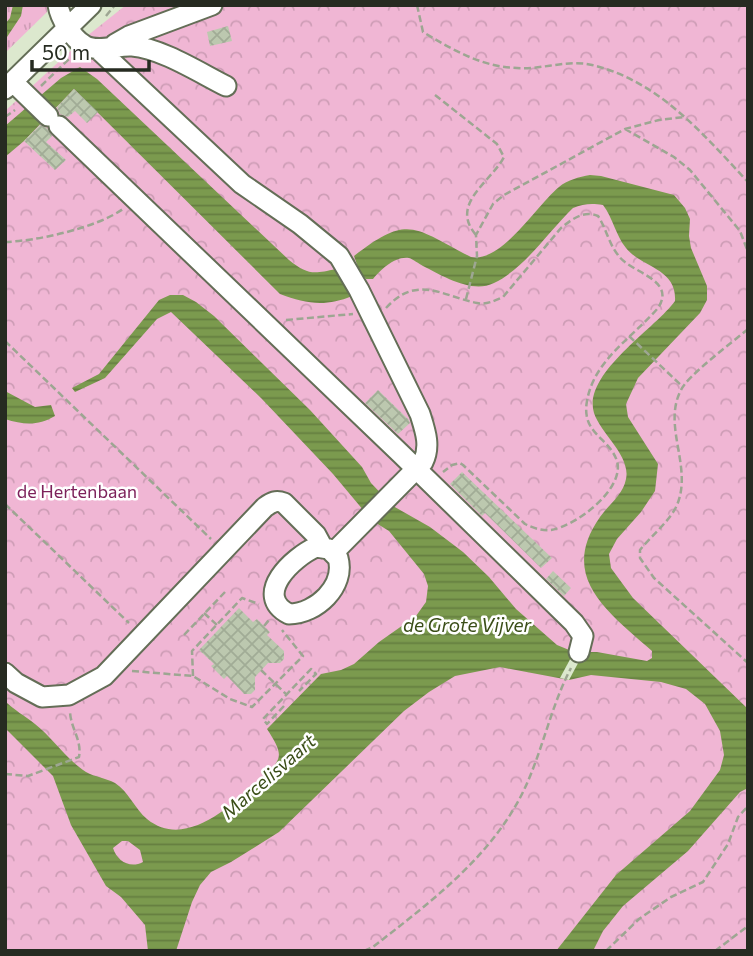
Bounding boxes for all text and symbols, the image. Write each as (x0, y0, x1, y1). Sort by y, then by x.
scale bar (32, 28, 149, 72)
text: 50 m (42, 39, 90, 64)
park label: de Hertenbaan (17, 480, 137, 502)
water label: de Grote Vijver (403, 613, 532, 636)
water label: Marcelisvaart (216, 728, 321, 823)

